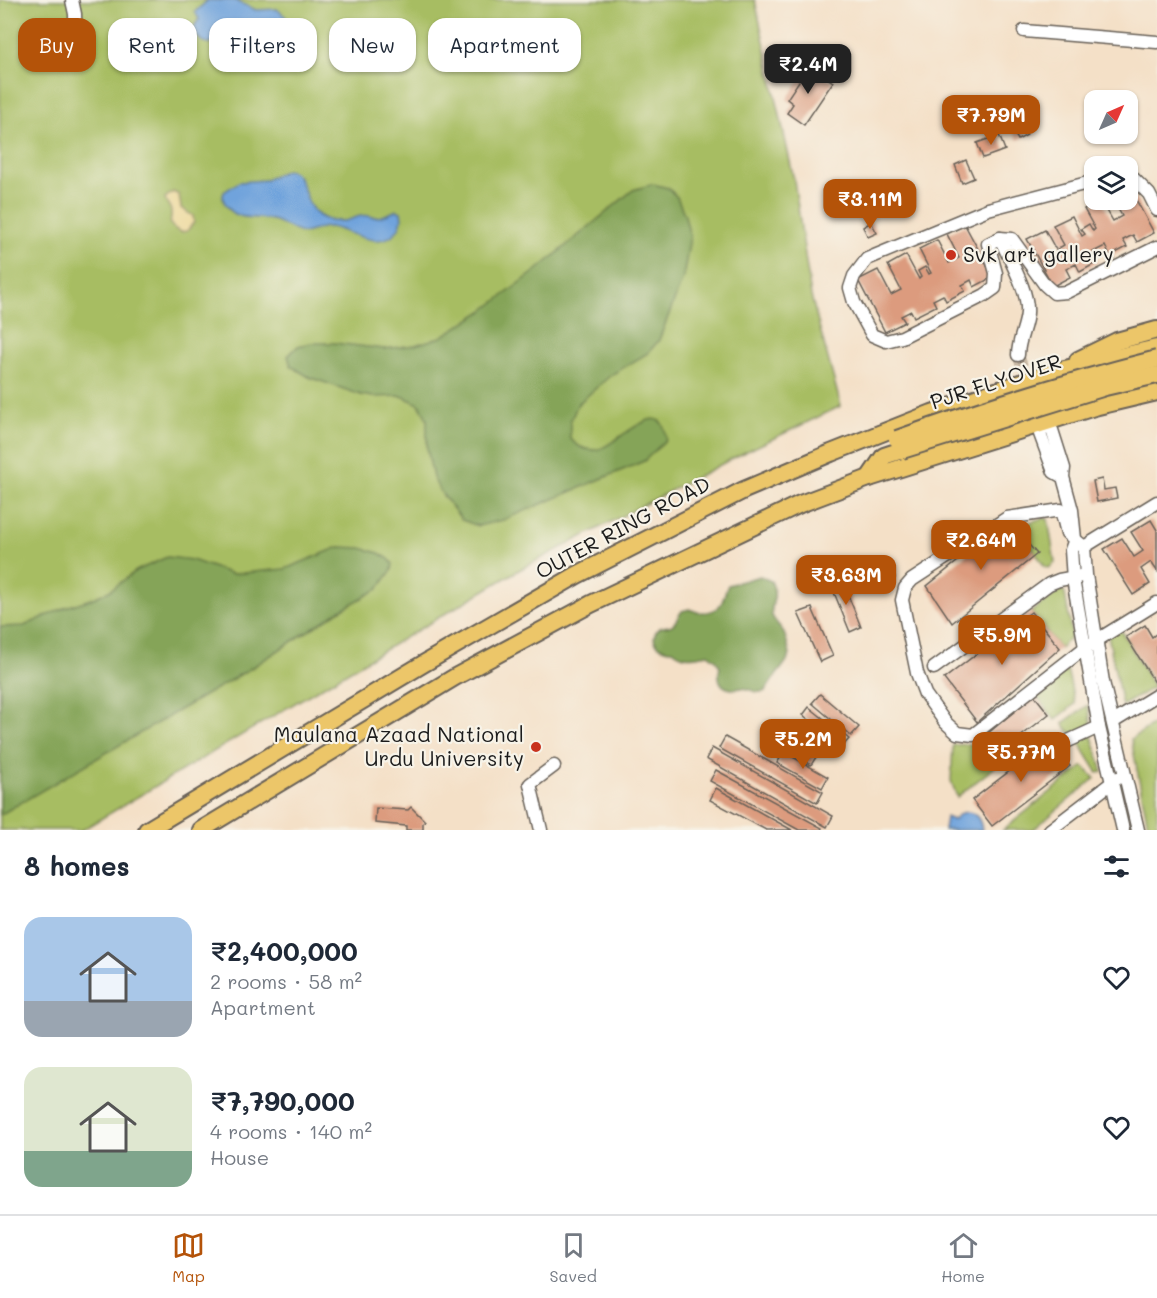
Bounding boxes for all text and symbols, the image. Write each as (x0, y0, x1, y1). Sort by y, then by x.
chip: Buy (18, 18, 96, 72)
chip: Rent (108, 18, 197, 72)
chip: Filters (209, 18, 317, 72)
chip: New (329, 18, 416, 72)
chip: Apartment (428, 18, 581, 72)
pin: ₹2.4M (766, 44, 850, 95)
text: ₹2.4M (778, 50, 838, 76)
north arrow (1084, 90, 1138, 144)
map controls (1084, 90, 1138, 210)
pin: ₹7.79M (942, 95, 1040, 146)
text: ₹7.79M (956, 101, 1026, 127)
button: layers (1084, 156, 1138, 210)
pin: ₹3.11M (821, 179, 919, 230)
text: ₹3.11M (837, 185, 903, 211)
place label: Svk art gallery (963, 240, 1114, 267)
marker: Svk art gallery (944, 248, 958, 262)
street label: PJR FLYOVER (926, 347, 1065, 415)
street label: OUTER RING ROAD (530, 469, 714, 584)
pin: ₹2.64M (932, 520, 1030, 571)
text: ₹2.64M (945, 526, 1017, 552)
pin: ₹3.63M (797, 555, 895, 606)
text: ₹3.63M (810, 561, 882, 587)
pin: ₹5.9M (960, 615, 1044, 666)
text: ₹5.9M (972, 621, 1032, 647)
pin: ₹5.2M (761, 719, 845, 770)
place label: Maulana Azaad National Urdu University (274, 720, 524, 771)
text: ₹5.2M (774, 725, 832, 751)
pin: ₹5.77M (972, 732, 1070, 783)
text: ₹5.77M (986, 738, 1056, 764)
marker: Maulana Azaad National Urdu University (529, 740, 543, 754)
text: 8 homes (24, 849, 130, 883)
icon: filters (1100, 850, 1133, 883)
text: ₹2,400,000 (210, 934, 358, 968)
icon: home (72, 941, 144, 1013)
icon: heart (1100, 961, 1133, 994)
text: 2 rooms · 58 m² (210, 968, 362, 994)
text: Apartment (210, 994, 316, 1020)
text: ₹7,790,000 (210, 1084, 355, 1118)
icon: home (72, 1091, 144, 1163)
icon: heart (1100, 1111, 1133, 1144)
text: 4 rooms · 140 m² (210, 1118, 372, 1144)
text: House (210, 1144, 269, 1170)
tab: Map (172, 1229, 205, 1286)
tab: Saved (549, 1229, 597, 1286)
tab: Home (941, 1229, 985, 1286)

